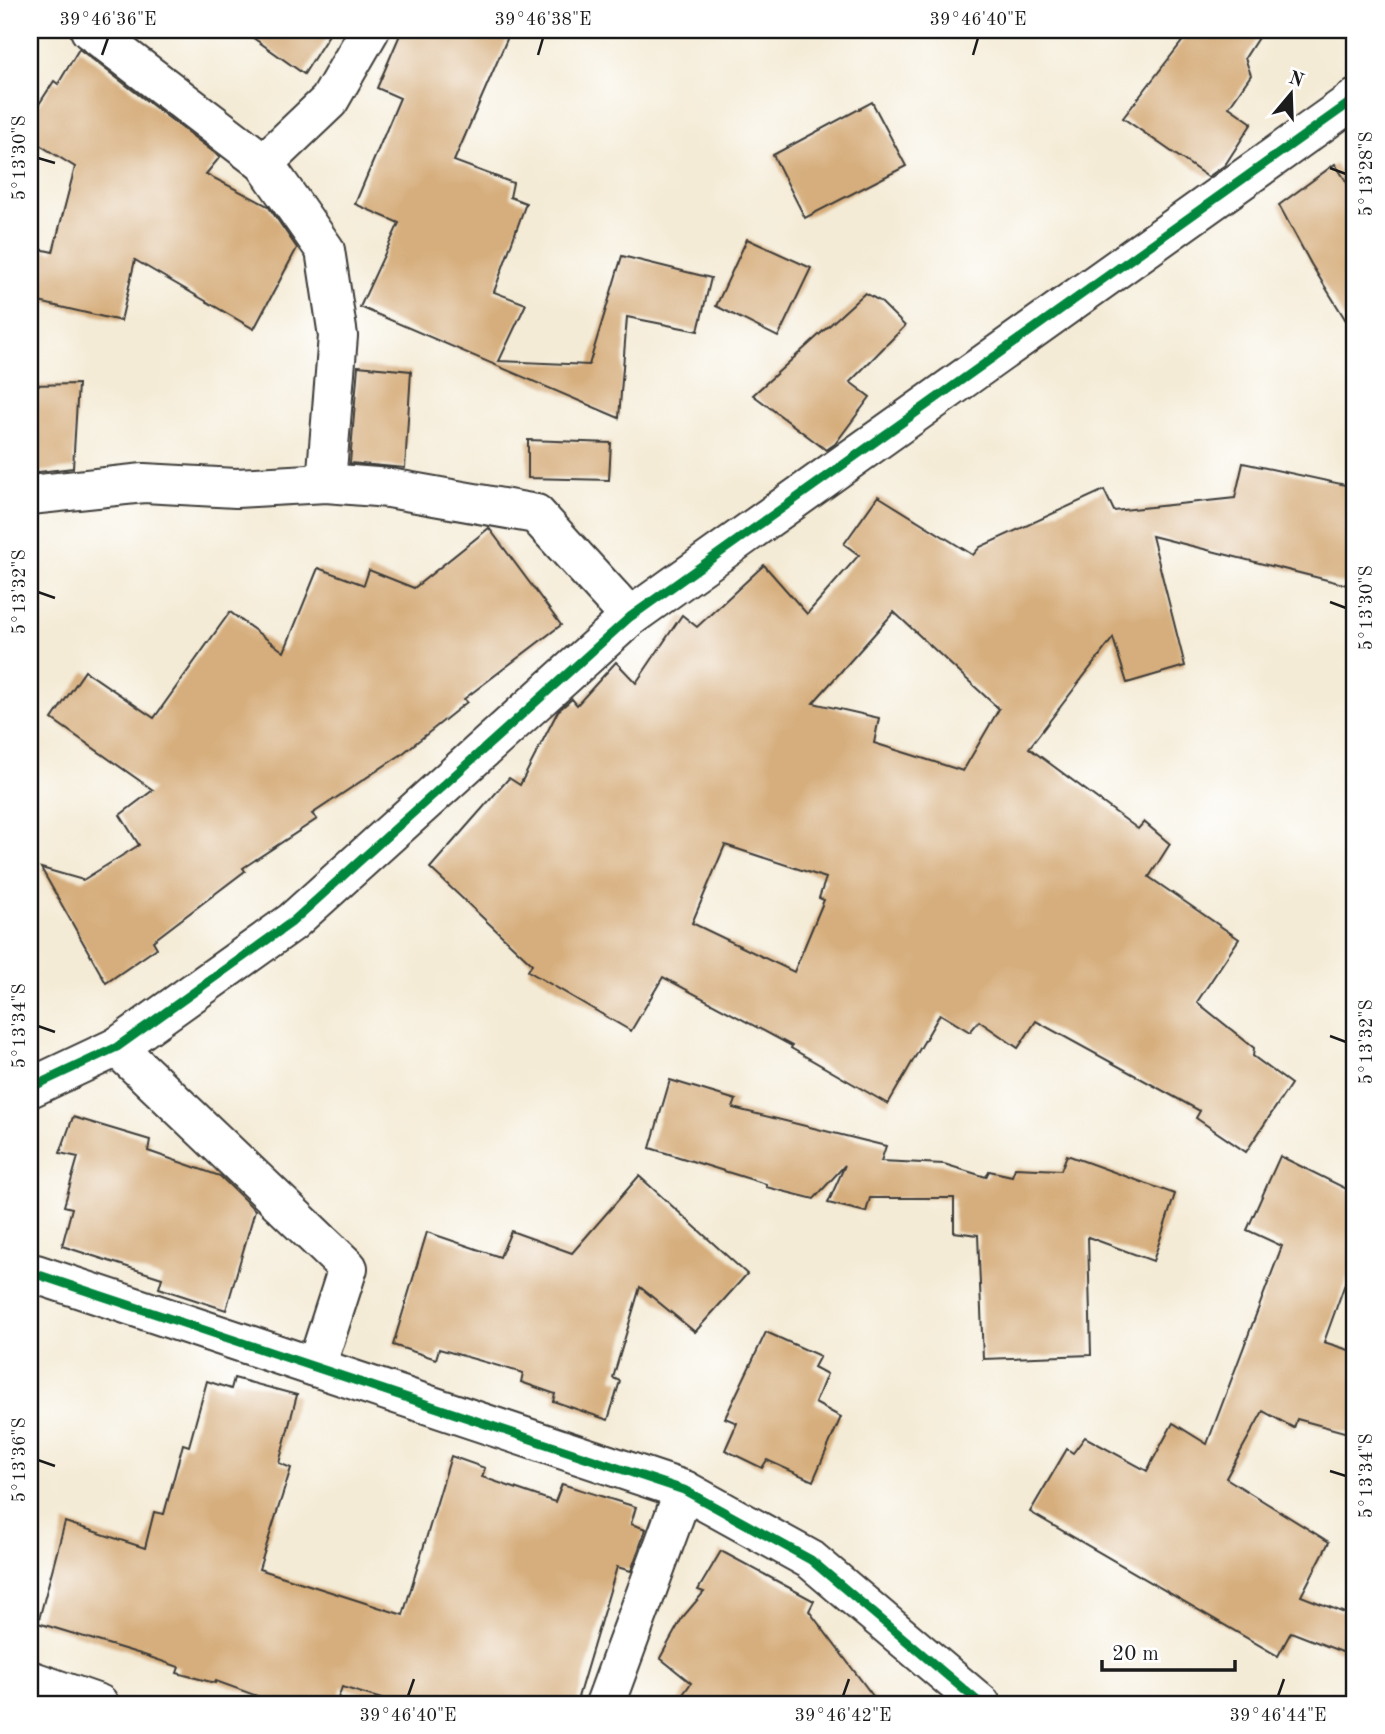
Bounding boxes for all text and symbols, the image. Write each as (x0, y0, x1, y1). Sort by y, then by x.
text: 39°46'36"E (60, 11, 156, 29)
text: 39°46'38"E (495, 11, 591, 29)
text: 39°46'40"E (930, 11, 1026, 29)
north arrow (1256, 60, 1326, 130)
text: N (1286, 69, 1306, 92)
text: 5°13'30"S (11, 115, 29, 201)
text: 5°13'28"S (1358, 131, 1376, 217)
text: 5°13'32"S (11, 549, 29, 635)
text: 5°13'30"S (1358, 565, 1376, 651)
text: 5°13'34"S (11, 983, 29, 1069)
text: 5°13'32"S (1358, 999, 1376, 1085)
text: 5°13'36"S (11, 1417, 29, 1503)
text: 5°13'34"S (1358, 1433, 1376, 1519)
scale bar (1102, 1629, 1234, 1673)
text: 20 m (1112, 1644, 1159, 1665)
text: 39°46'40"E (360, 1707, 456, 1725)
text: 39°46'42"E (795, 1707, 891, 1725)
text: 39°46'44"E (1230, 1707, 1326, 1725)

